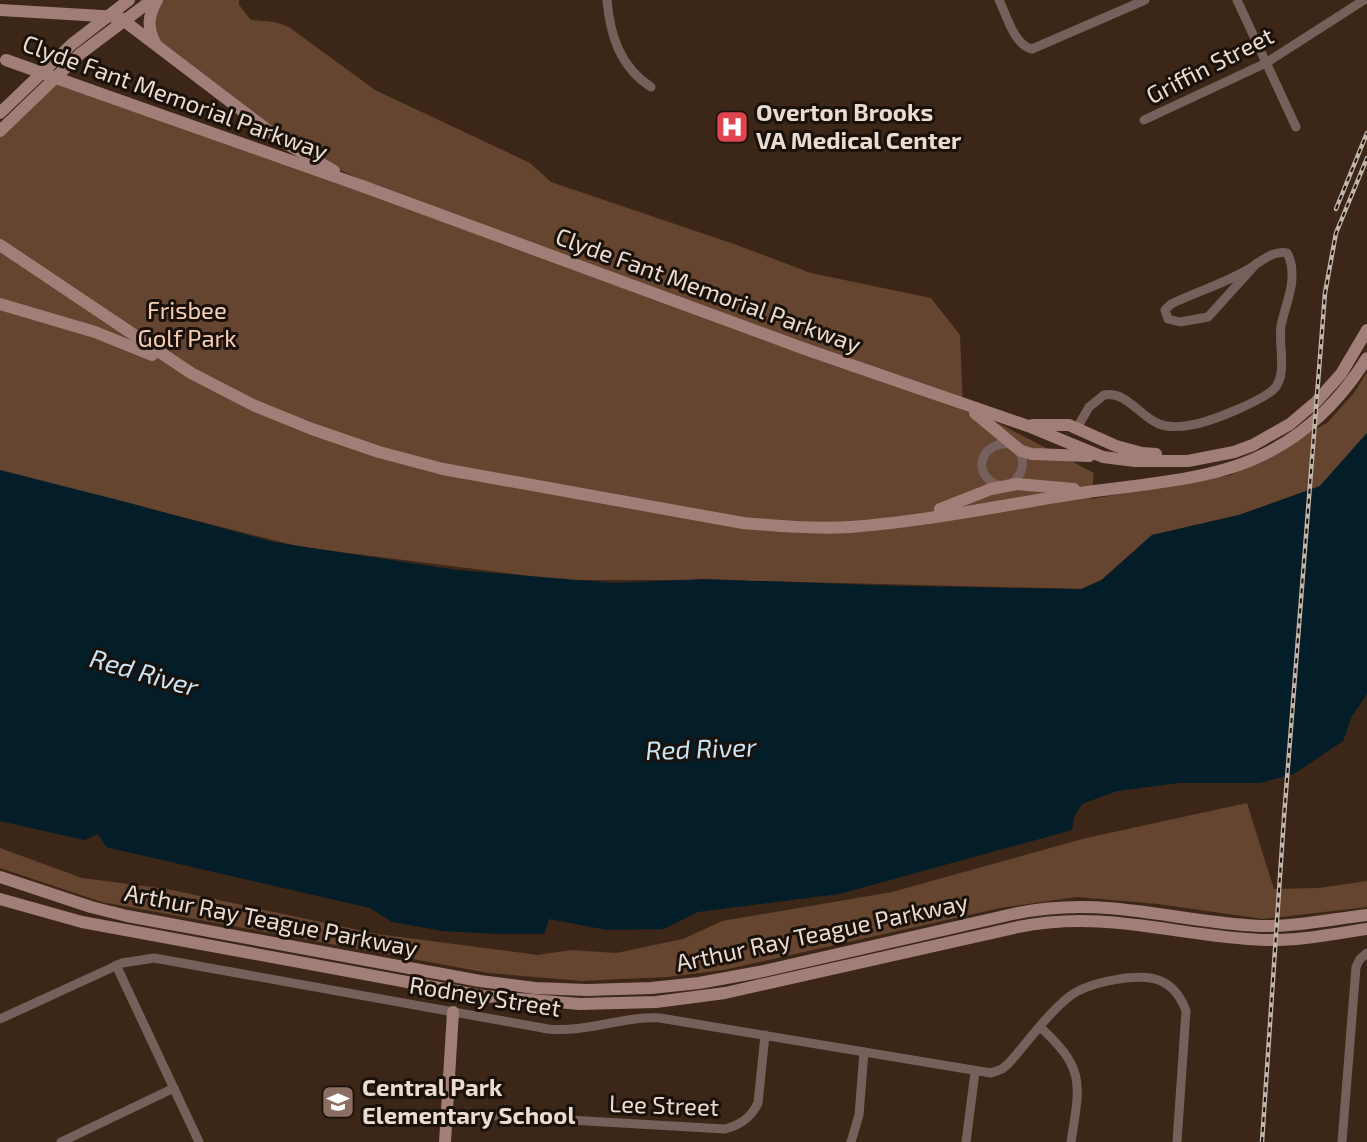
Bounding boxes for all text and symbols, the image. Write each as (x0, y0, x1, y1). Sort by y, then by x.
street label: Griffin Street (1141, 20, 1278, 109)
street label: Clyde Fant Memorial Parkway (19, 28, 332, 166)
place label: Overton Brooks VA Medical Center (756, 97, 962, 154)
hospital icon: Overton Brooks VA Medical Center (713, 108, 751, 146)
street label: Clyde Fant Memorial Parkway (552, 221, 865, 359)
park label: Frisbee Golf Park (138, 295, 236, 352)
water label: Red River (87, 641, 203, 702)
water label: Red River (645, 730, 758, 765)
street label: Arthur Ray Teague Parkway (122, 877, 421, 962)
street label: Arthur Ray Teague Parkway (673, 886, 971, 977)
street label: Rodney Street (407, 969, 563, 1022)
place label: Central Park Elementary School (362, 1072, 575, 1129)
school or university icon: Central Park Elementary School (319, 1083, 357, 1121)
street label: Lee Street (609, 1088, 720, 1121)

